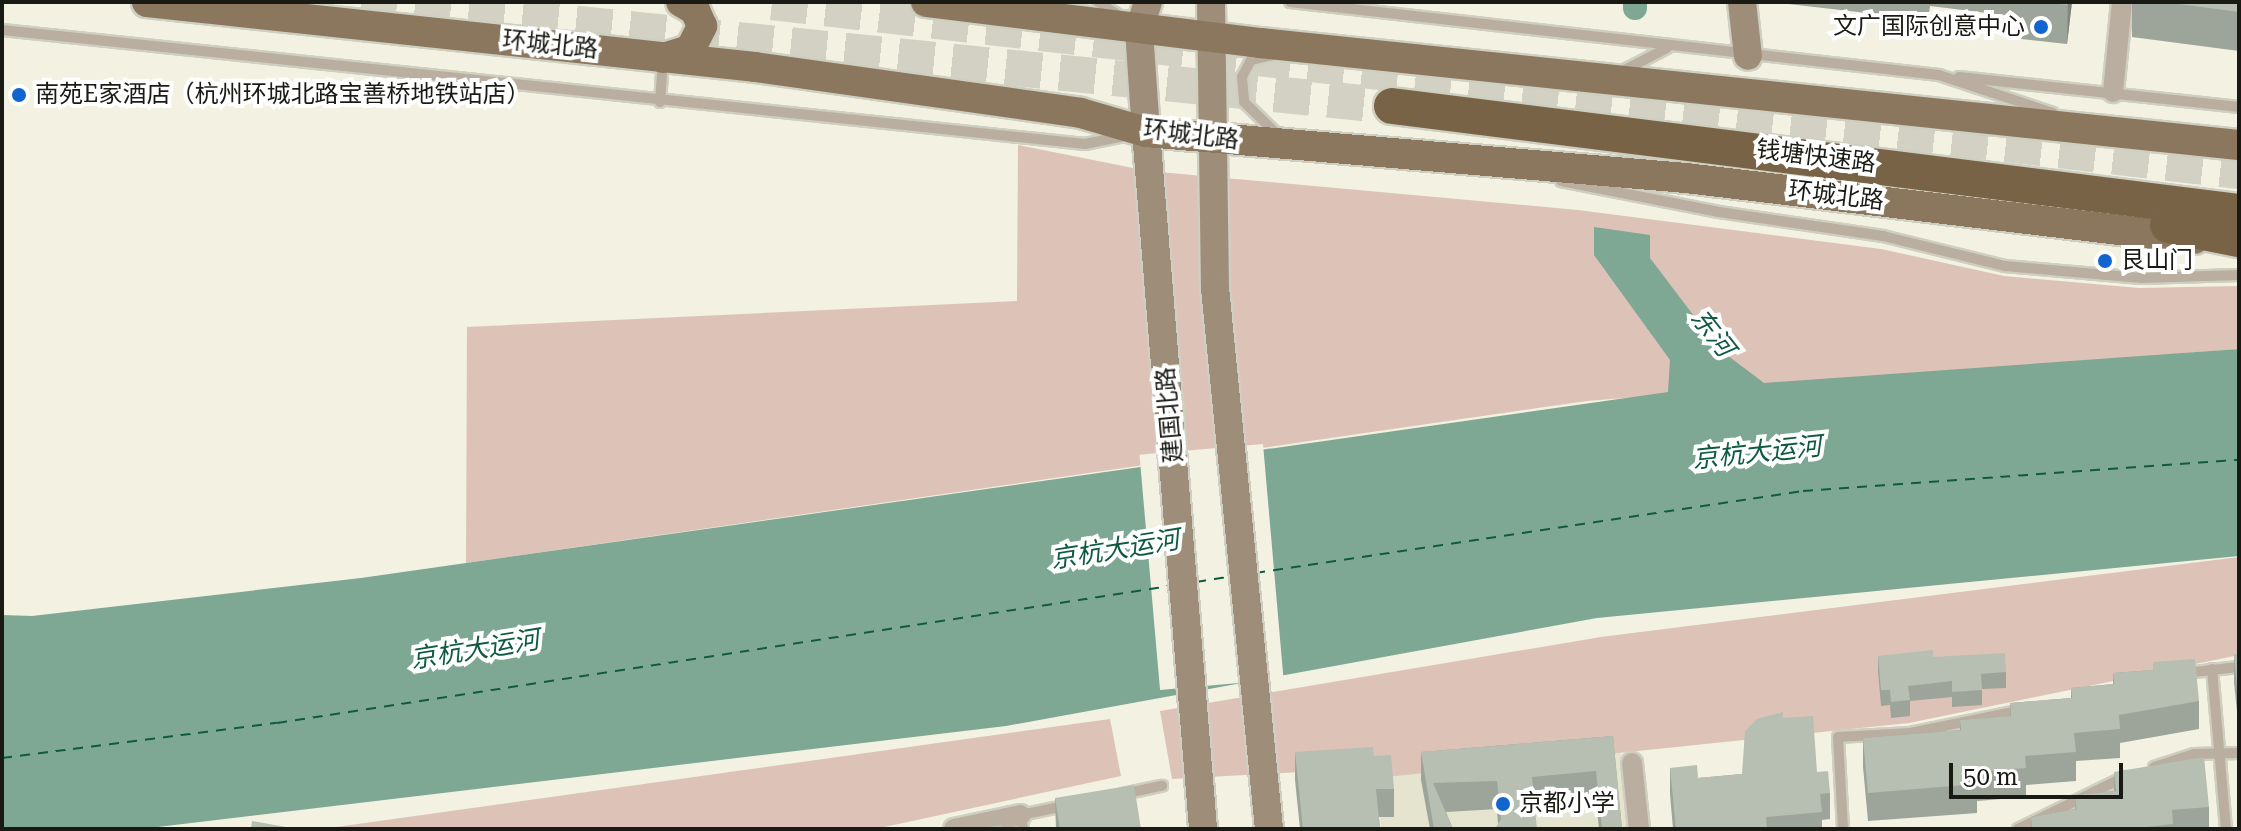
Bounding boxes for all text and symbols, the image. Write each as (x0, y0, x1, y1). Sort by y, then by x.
place label: 文广国际创意中心 (1833, 13, 2025, 41)
marker: 文广国际创意中心 (2032, 18, 2050, 36)
street label: 环城北路 (501, 26, 599, 64)
place label: 南苑E家酒店（杭州环城北路宝善桥地铁站店） (35, 81, 530, 109)
marker: 南苑E家酒店（杭州环城北路宝善桥地铁站店） (10, 86, 28, 104)
street label: 环城北路 (1142, 115, 1240, 155)
street label: 钱塘快速路 (1755, 135, 1877, 179)
street label: 环城北路 (1787, 176, 1885, 216)
place label: 艮山门 (2121, 247, 2193, 275)
marker: 艮山门 (2096, 252, 2114, 270)
water label: 东河 (1684, 303, 1740, 363)
street label: 建国北路 (1151, 366, 1189, 464)
water label: 京杭大运河 (1691, 431, 1823, 475)
water label: 京杭大运河 (1048, 524, 1182, 576)
water label: 京杭大运河 (408, 624, 542, 676)
scale bar (1953, 747, 2127, 797)
text: 50 m (1963, 763, 2018, 791)
place label: 京都小学 (1519, 790, 1615, 818)
marker: 京都小学 (1494, 795, 1512, 813)

